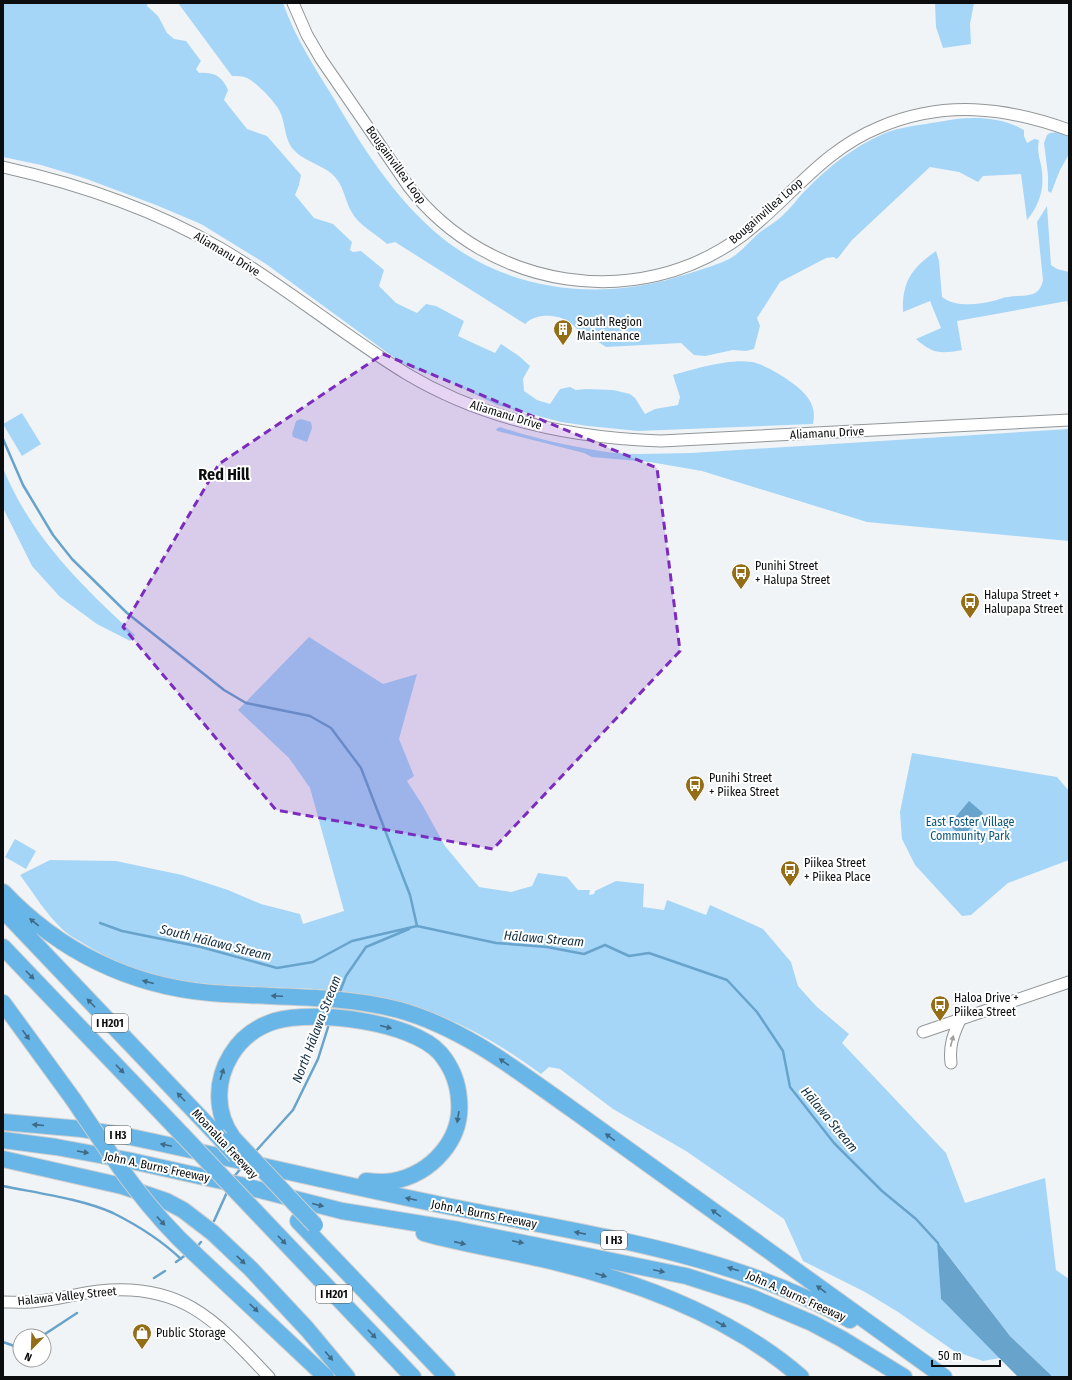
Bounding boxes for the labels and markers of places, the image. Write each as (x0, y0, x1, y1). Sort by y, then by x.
place label: South Region Maintenance (577, 315, 642, 343)
building icon: South Region Maintenance (552, 318, 574, 346)
place label: Punihi Street + Halupa Street (755, 559, 830, 587)
bus stop icon: Punihi Street + Halupa Street (730, 562, 752, 590)
place label: Halupa Street + Halupapa Street (984, 588, 1063, 616)
bus stop icon: Halupa Street + Halupapa Street (959, 591, 981, 619)
place label: Punihi Street + Piikea Street (709, 771, 779, 799)
bus stop icon: Punihi Street + Piikea Street (684, 774, 706, 802)
place label: Piikea Street + Piikea Place (804, 856, 871, 884)
bus stop icon: Piikea Street + Piikea Place (779, 859, 801, 887)
place label: Haloa Drive + Piikea Street (954, 991, 1019, 1019)
bus stop icon: Haloa Drive + Piikea Street (929, 994, 951, 1022)
shop icon: Public Storage (131, 1322, 153, 1350)
place label: Public Storage (156, 1326, 226, 1340)

